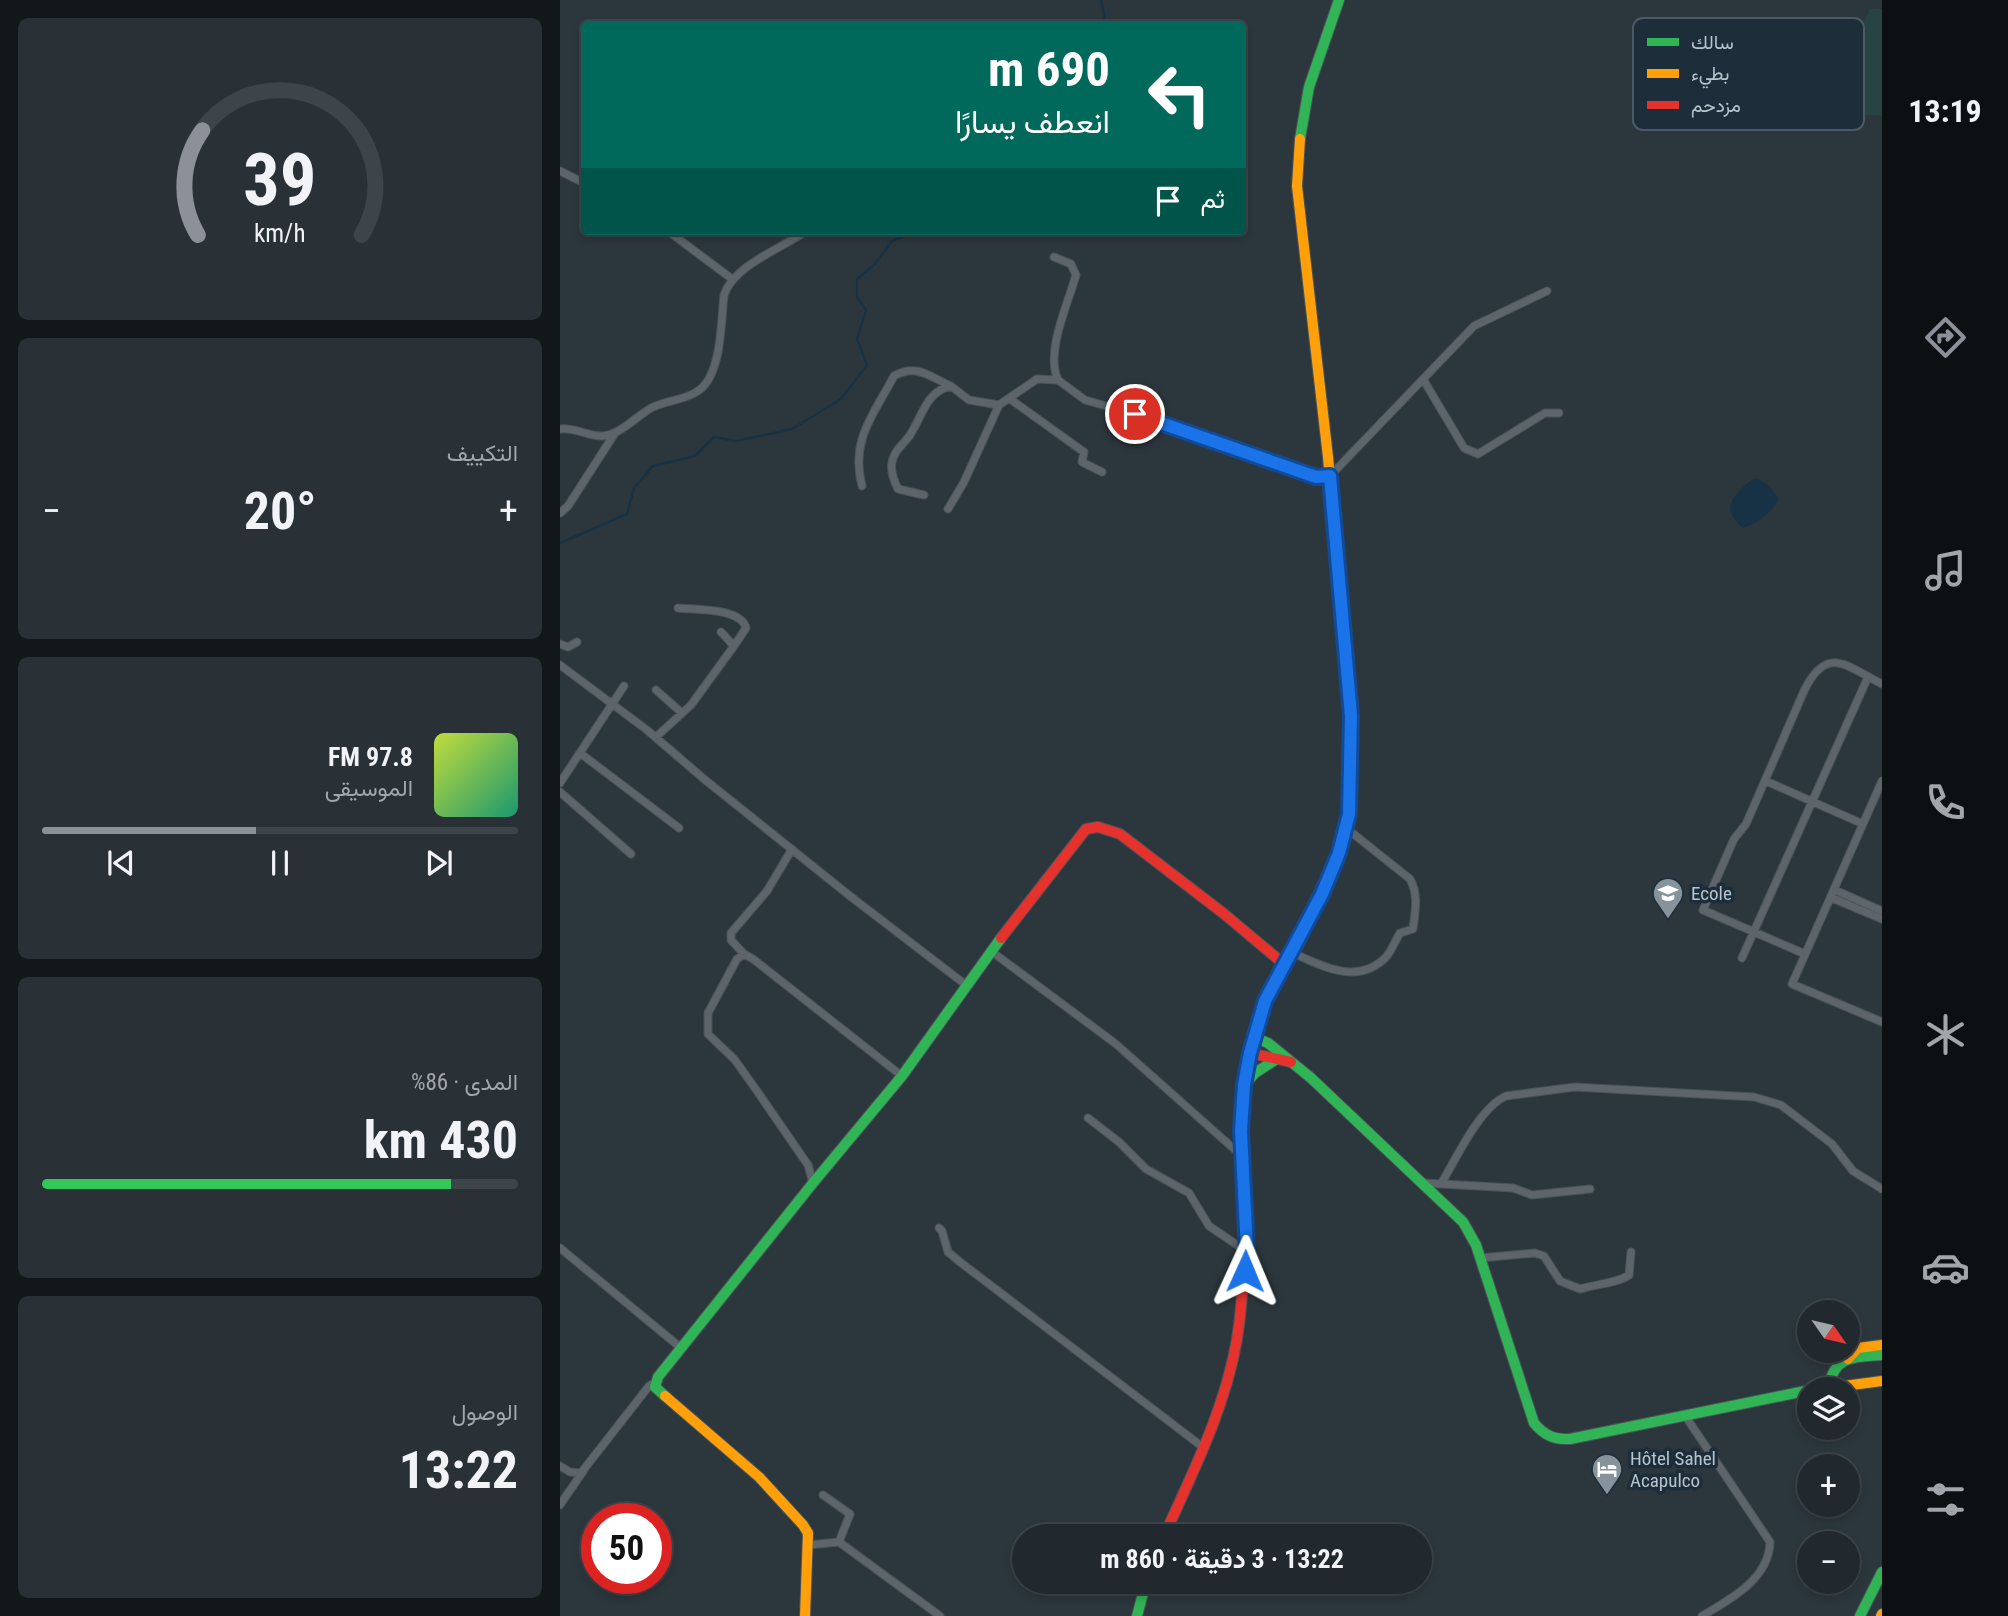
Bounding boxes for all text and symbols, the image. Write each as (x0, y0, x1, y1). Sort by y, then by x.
legend (1633, 18, 1864, 130)
text: سالك (1691, 31, 1734, 54)
text: 690 m (988, 41, 1110, 98)
icon: left (1134, 49, 1225, 140)
text: بطيء (1691, 62, 1729, 89)
text: 13:19 (1908, 92, 1982, 130)
text: مزدحم (1691, 94, 1741, 118)
text: انعطف يسارًا (955, 103, 1110, 141)
text: 39 (243, 137, 317, 223)
icon: arrive (1149, 182, 1187, 220)
text: ثم (1201, 184, 1225, 214)
text: km/h (254, 219, 306, 248)
icon: directions (1921, 313, 1970, 362)
pin (1105, 384, 1165, 444)
icon: arrive (1116, 395, 1154, 433)
text: التكييف (447, 440, 518, 467)
text: 20° (244, 481, 316, 542)
text: − (42, 489, 61, 533)
text: + (499, 489, 518, 533)
icon: music (1921, 546, 1970, 595)
text: 97.8 FM (328, 742, 413, 772)
text: الموسيقى (325, 775, 413, 802)
icon: phone (1921, 778, 1970, 827)
icon: previous (102, 844, 140, 882)
icon: pause (261, 844, 299, 882)
icon: next (420, 844, 458, 882)
school or university icon: Ecole (1651, 876, 1685, 920)
place label: Ecole (1691, 882, 1732, 905)
icon: climate (1921, 1010, 1970, 1059)
text: المدى · 86% (411, 1069, 518, 1096)
text: 430 km (364, 1110, 518, 1171)
position arrow (1208, 1234, 1282, 1308)
icon: car (1921, 1243, 1970, 1292)
north arrow (1797, 1300, 1860, 1363)
map controls (1797, 1300, 1860, 1594)
button: layers (1797, 1377, 1860, 1440)
text: الوصول (452, 1399, 518, 1426)
text: 13:22 (399, 1440, 518, 1501)
place label: Hôtel Sahel Acapulco (1630, 1447, 1716, 1492)
hotel icon: Hôtel Sahel Acapulco (1590, 1452, 1624, 1496)
button: + (1797, 1454, 1860, 1517)
icon: filters (1921, 1475, 1970, 1524)
speed limit sign: 50 (581, 1503, 672, 1594)
button: − (1797, 1531, 1860, 1594)
text: 13:22 · 3 دقيقة · 860 m (1100, 1544, 1344, 1574)

